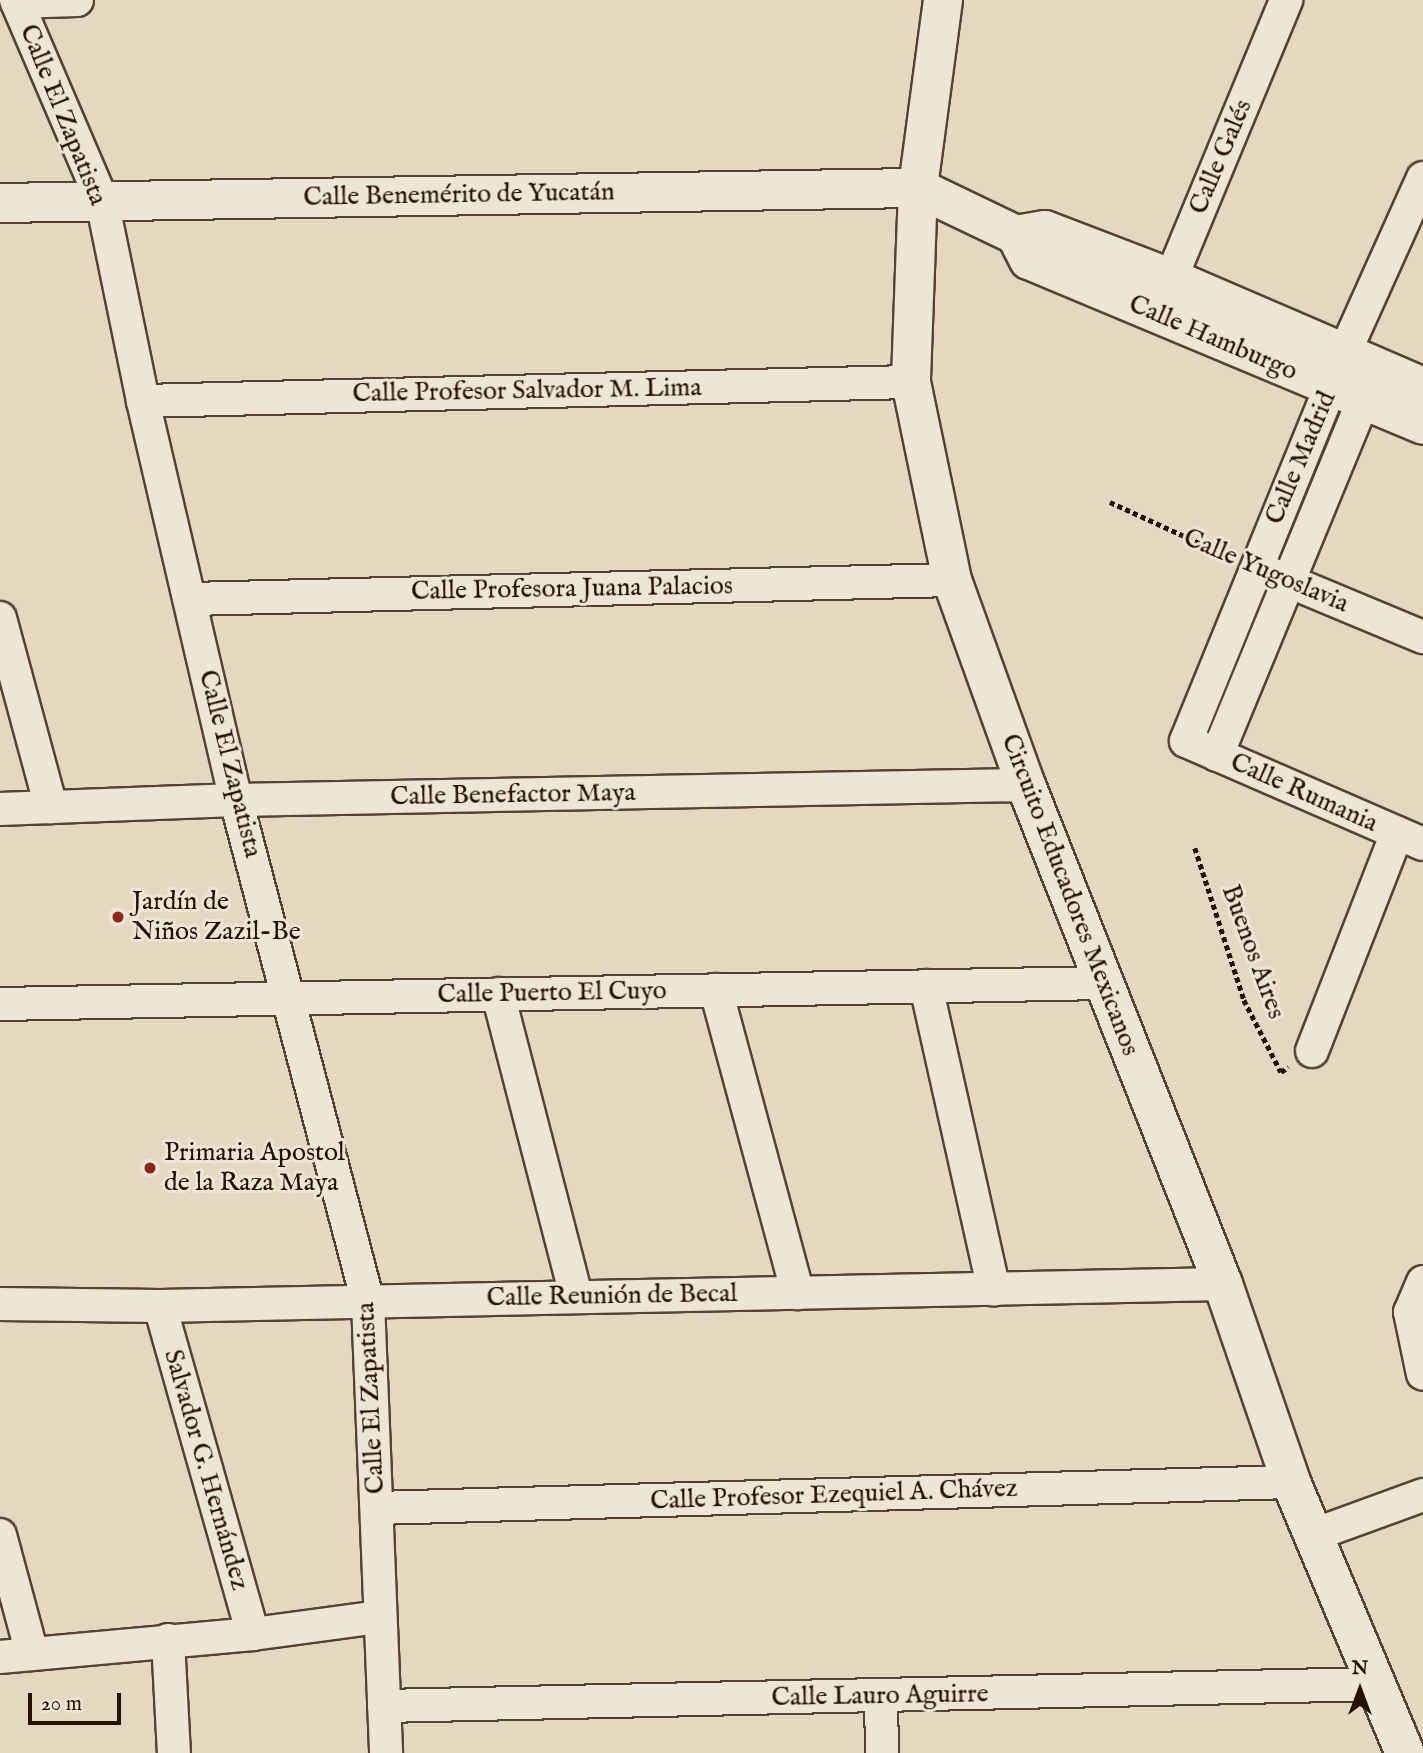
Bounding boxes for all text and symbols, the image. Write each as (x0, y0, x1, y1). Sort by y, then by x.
street label: Calle El Zapatista (13, 20, 113, 210)
street label: Calle Galés (1183, 95, 1259, 219)
street label: Calle Benemérito de Yucatán (303, 177, 615, 213)
street label: Calle Hamburgo (1124, 288, 1302, 388)
street label: Calle Profesor Salvador M. Lima (352, 372, 702, 410)
street label: Calle Madrid (1259, 387, 1343, 529)
street label: Calle Yugoslavia (1179, 522, 1353, 620)
street label: Calle Profesora Juana Palacios (411, 571, 733, 607)
street label: Calle El Zapatista (192, 667, 268, 861)
street label: Circuito Educadores Mexicanos (994, 730, 1146, 1060)
street label: Calle Rumania (1225, 747, 1383, 839)
street label: Calle Benefactor Maya (390, 777, 636, 813)
street label: Buenos Aires (1214, 881, 1292, 1023)
place label: Jardín de Niños Zazil-Be (132, 886, 301, 948)
marker: Jardín de Niños Zazil-Be (110, 909, 126, 925)
street label: Calle Puerto El Cuyo (437, 975, 667, 1011)
place label: Primaria Apostol de la Raza Maya (164, 1137, 345, 1198)
marker: Primaria Apostol de la Raza Maya (142, 1160, 158, 1176)
street label: Calle Reunión de Becal (486, 1278, 738, 1314)
street label: Calle El Zapatista (350, 1301, 392, 1495)
street label: Salvador G. Hernández (157, 1346, 255, 1594)
street label: Calle Profesor Ezequiel A. Chávez (650, 1473, 1018, 1517)
north arrow (1325, 1655, 1395, 1725)
text: N (1352, 1657, 1368, 1681)
street label: Calle Lauro Aguirre (771, 1679, 989, 1713)
scale bar (32, 1680, 124, 1724)
text: 20 m (41, 1691, 82, 1718)

